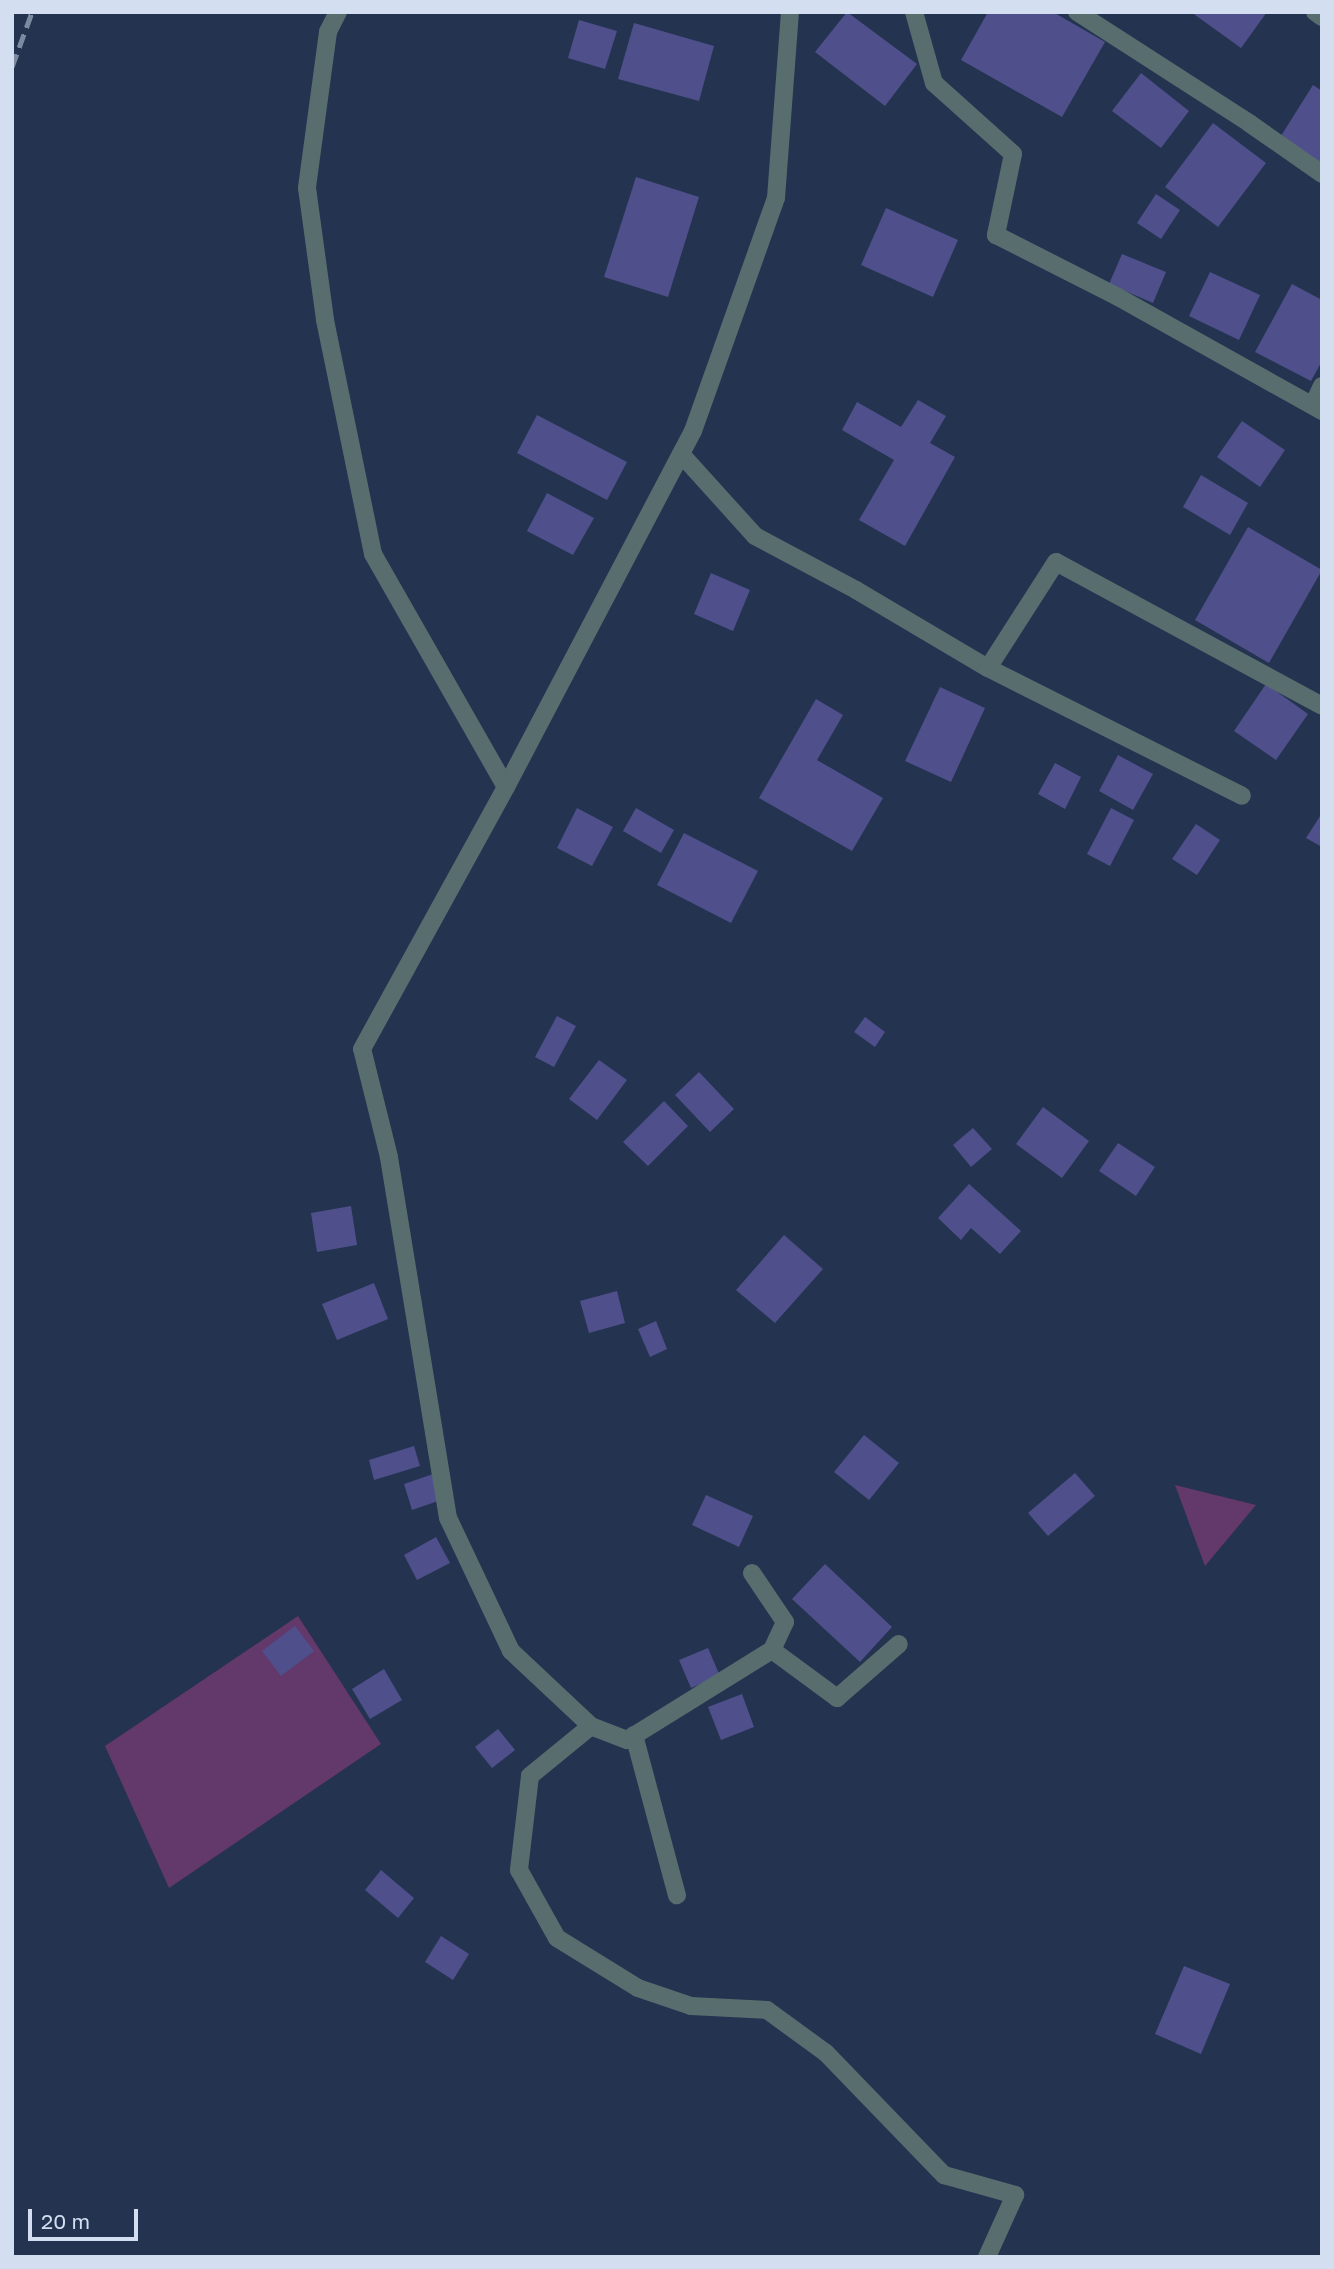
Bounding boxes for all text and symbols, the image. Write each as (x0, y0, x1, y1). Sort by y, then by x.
scale bar (32, 2196, 142, 2240)
text: 20 m (41, 2208, 90, 2234)

